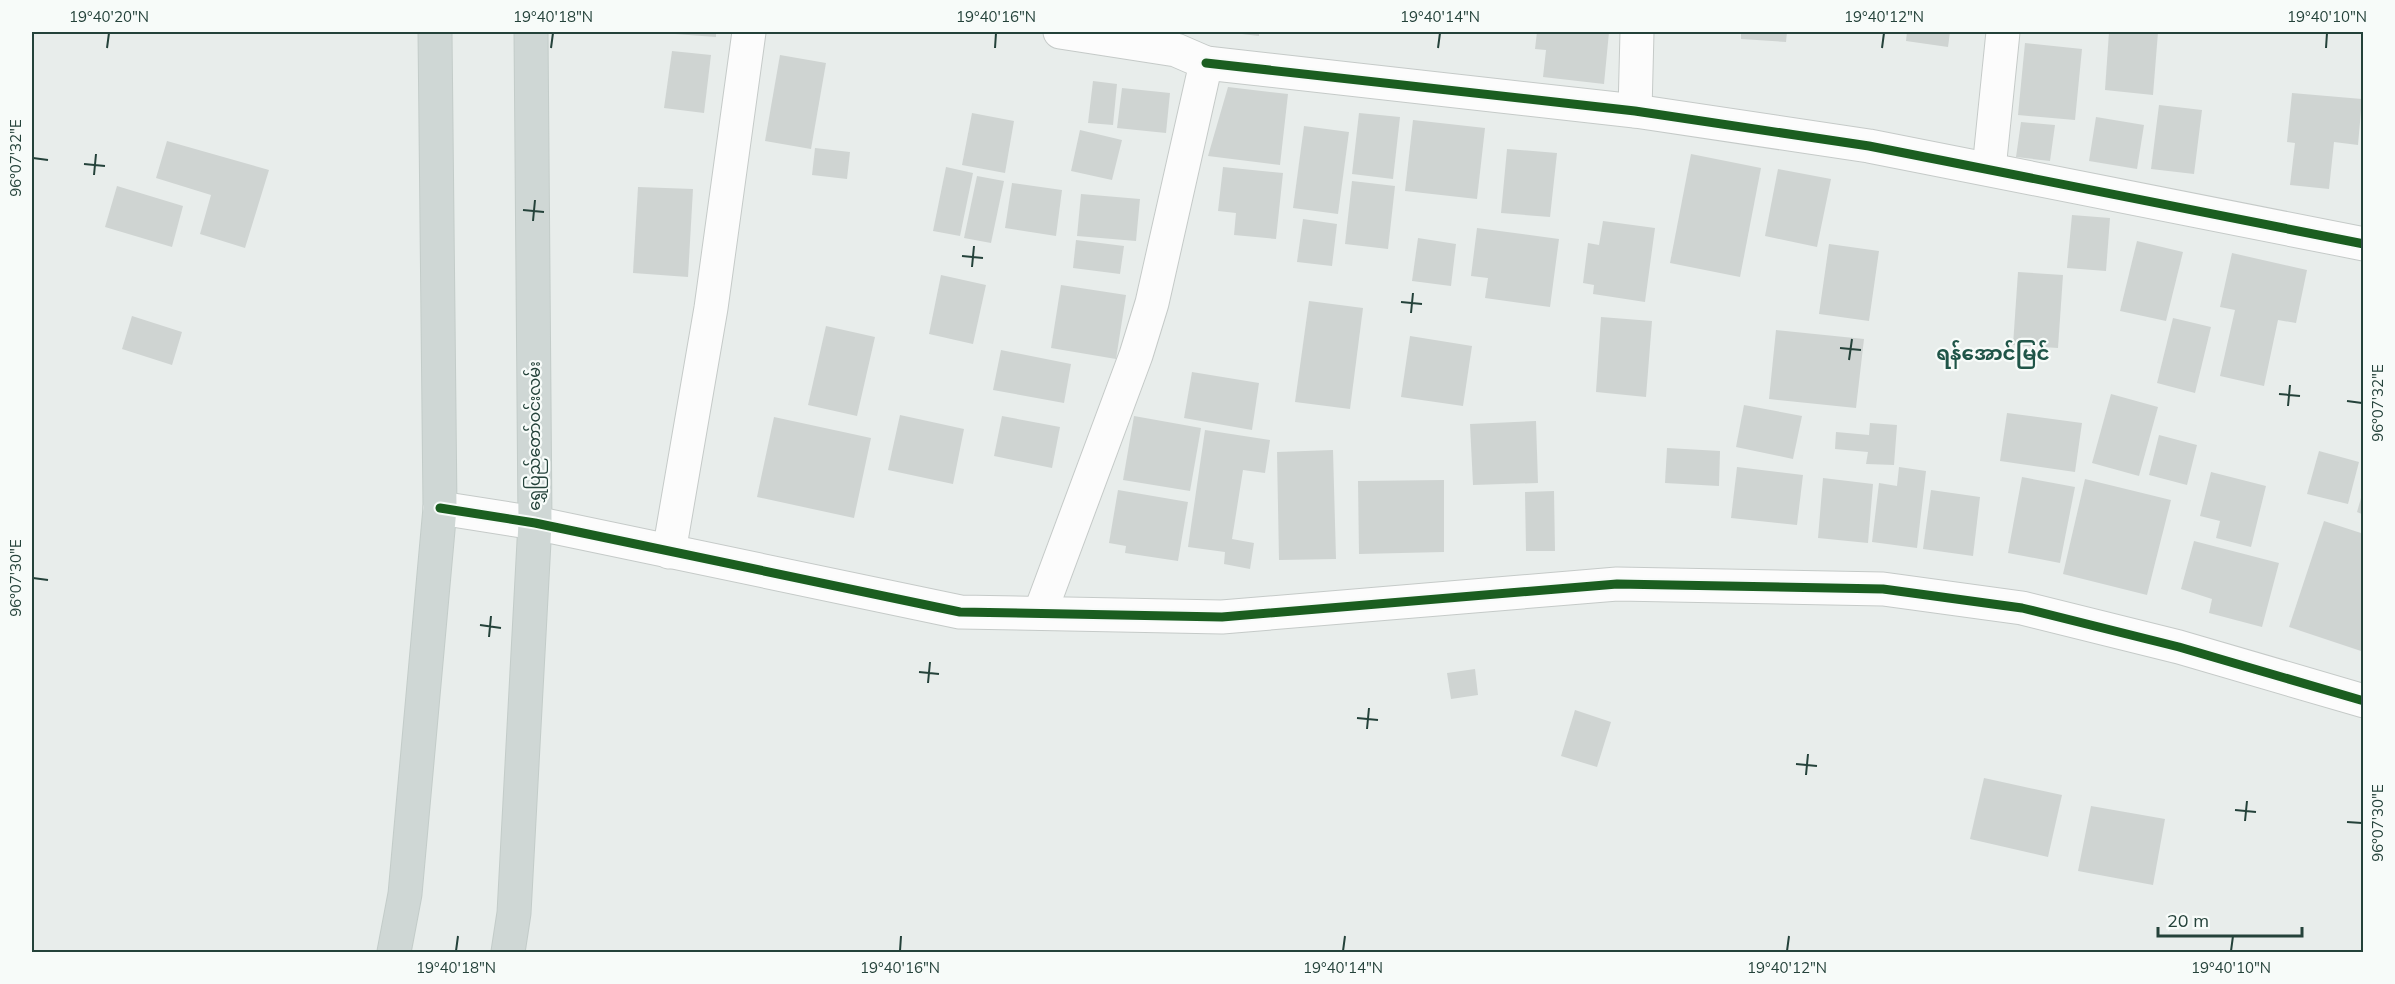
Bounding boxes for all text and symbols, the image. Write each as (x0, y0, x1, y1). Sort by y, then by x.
text: 19°40'20"N (69, 7, 149, 26)
text: 19°40'18"N (513, 7, 593, 26)
text: 19°40'16"N (956, 7, 1036, 26)
text: 19°40'14"N (1400, 7, 1480, 26)
text: 19°40'12"N (1844, 7, 1924, 26)
text: 19°40'10"N (2287, 7, 2367, 26)
text: 96°07'32"E (6, 119, 25, 197)
district label: ရန်အောင်မြင် (1936, 340, 2050, 369)
street label: ရွှေပြည်တော်ဝင်းလမ်း (523, 361, 548, 511)
text: 96°07'32"E (2368, 364, 2387, 442)
text: 96°07'30"E (6, 539, 25, 617)
text: 96°07'30"E (2368, 784, 2387, 862)
scale bar (2158, 900, 2302, 938)
text: 20 m (2167, 909, 2209, 932)
text: 19°40'18"N (416, 958, 496, 977)
text: 19°40'16"N (860, 958, 940, 977)
text: 19°40'14"N (1303, 958, 1383, 977)
text: 19°40'12"N (1747, 958, 1827, 977)
text: 19°40'10"N (2191, 958, 2271, 977)

